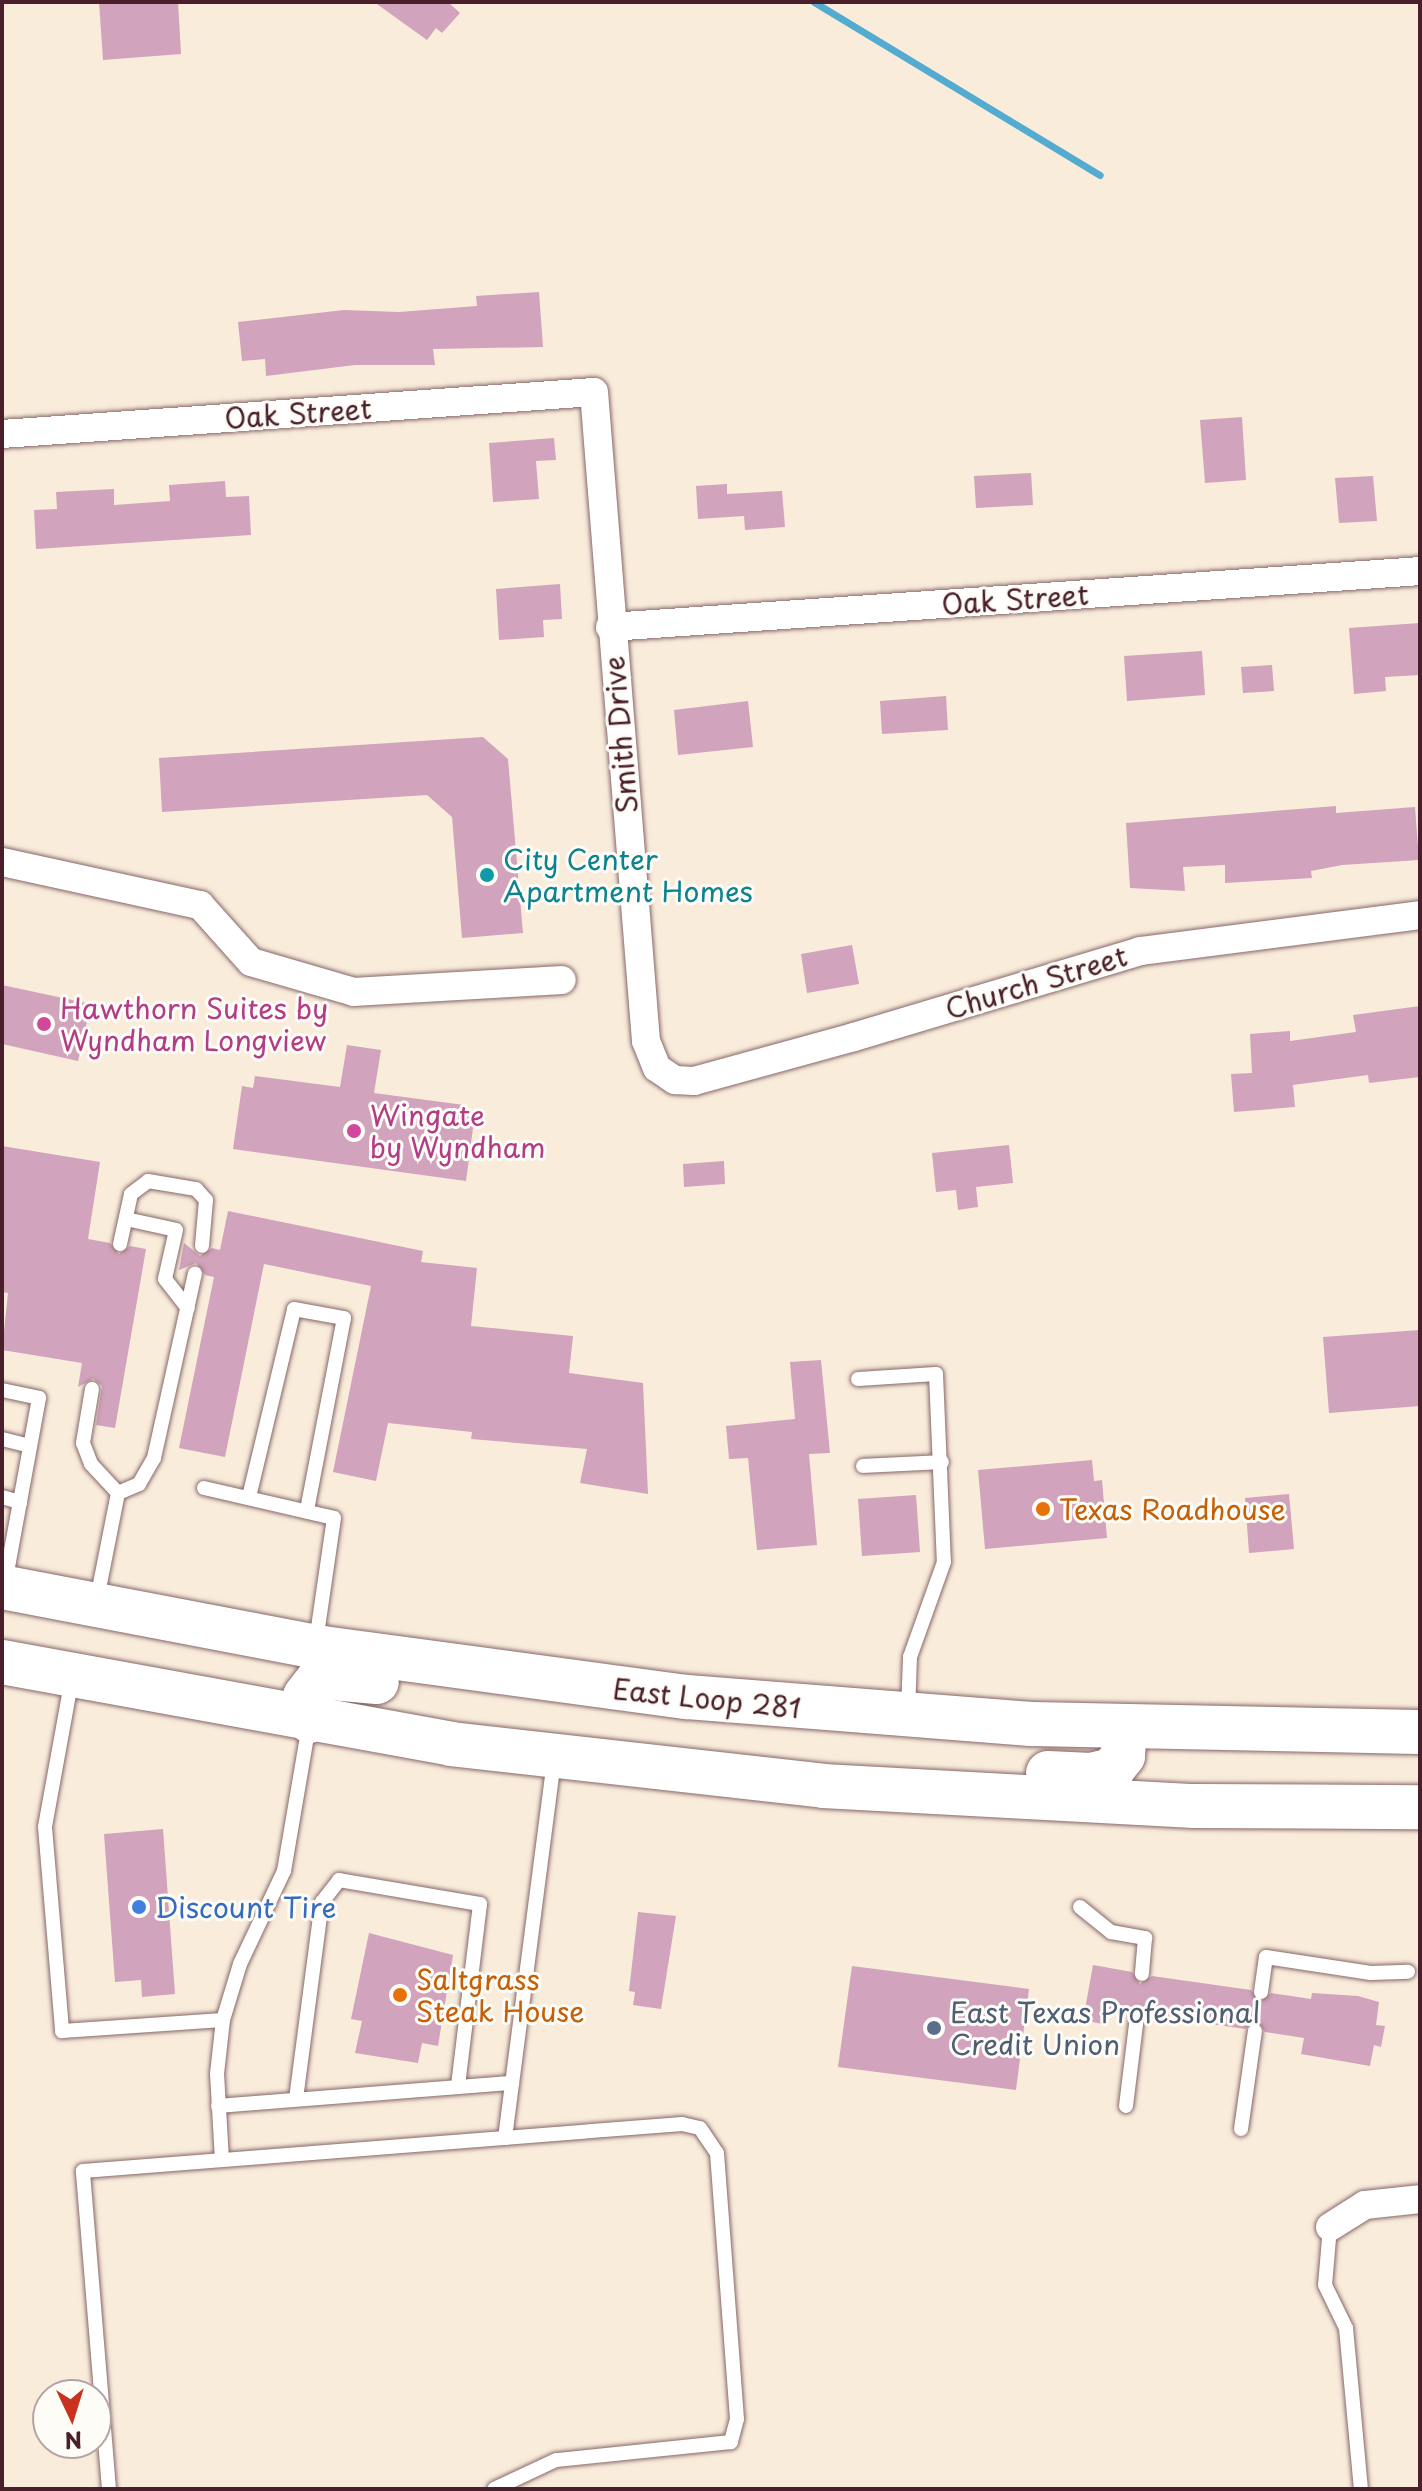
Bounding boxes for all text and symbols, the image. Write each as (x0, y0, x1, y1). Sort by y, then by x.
street label: Oak Street (222, 391, 374, 435)
street label: Oak Street (939, 577, 1091, 621)
street label: Smith Drive (596, 654, 644, 816)
place label: City Center Apartment Homes (503, 842, 753, 908)
marker: City Center Apartment Homes (478, 866, 496, 884)
street label: Church Street (941, 938, 1131, 1026)
place label: Hawthorn Suites by Wyndham Longview (60, 991, 328, 1057)
marker: Hawthorn Suites by Wyndham Longview (35, 1015, 53, 1033)
place label: Wingate by Wyndham (370, 1098, 547, 1164)
marker: Wingate by Wyndham (345, 1122, 363, 1140)
place label: Texas Roadhouse (1059, 1492, 1286, 1526)
marker: Texas Roadhouse (1034, 1500, 1052, 1518)
street label: East Loop 281 (611, 1671, 803, 1725)
place label: Discount Tire (155, 1890, 336, 1924)
marker: Discount Tire (130, 1898, 148, 1916)
place label: Saltgrass Steak House (416, 1962, 585, 2028)
marker: Saltgrass Steak House (391, 1986, 409, 2004)
place label: East Texas Professional Credit Union (950, 1995, 1259, 2061)
marker: East Texas Professional Credit Union (925, 2019, 943, 2037)
north arrow (32, 2379, 112, 2459)
text: N (64, 2424, 83, 2459)

